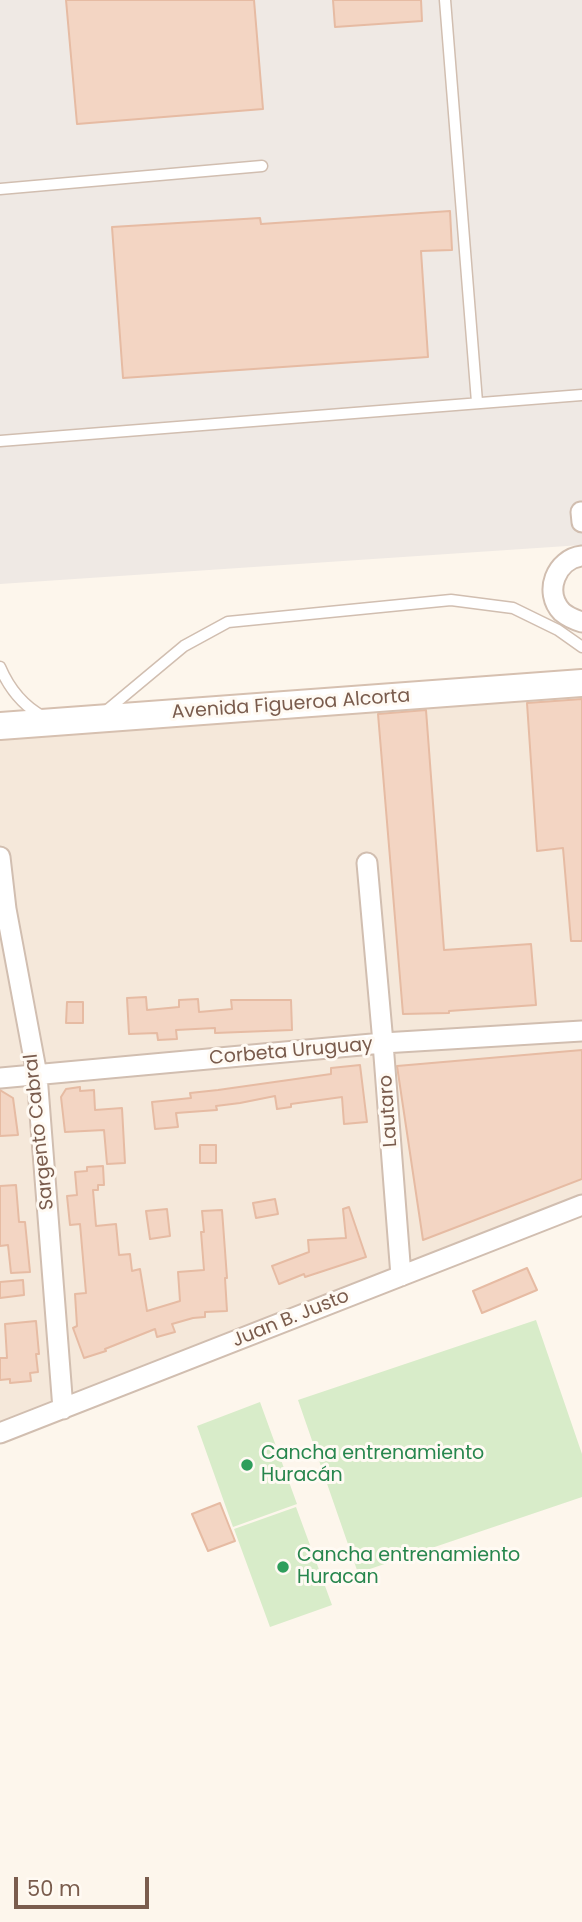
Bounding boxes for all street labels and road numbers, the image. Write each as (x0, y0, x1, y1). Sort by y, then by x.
street label: Avenida Figueroa Alcorta (171, 685, 411, 725)
street label: Corbeta Uruguay (208, 1033, 374, 1071)
street label: Sargento Cabral (20, 1053, 60, 1211)
street label: Lautaro (375, 1074, 403, 1148)
street label: Juan B. Justo (229, 1285, 353, 1353)

